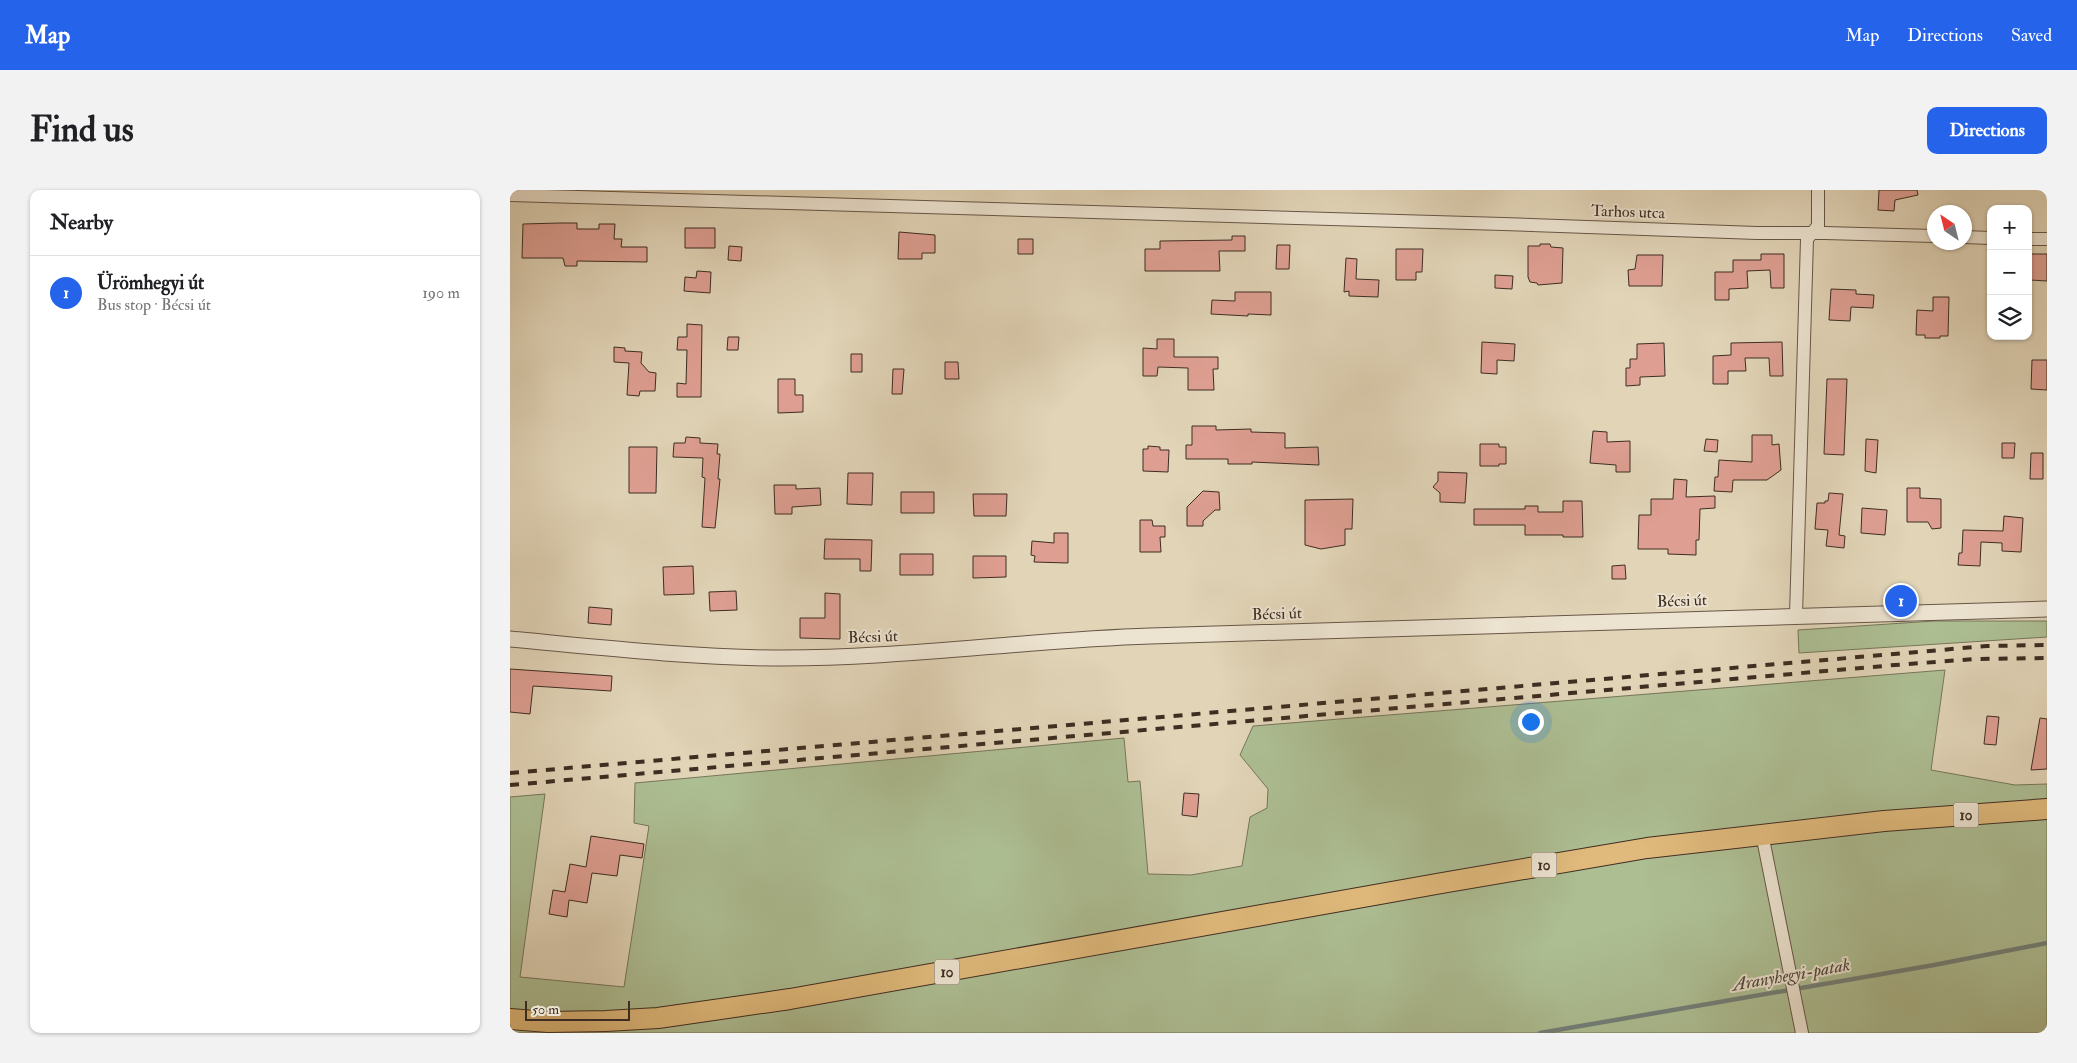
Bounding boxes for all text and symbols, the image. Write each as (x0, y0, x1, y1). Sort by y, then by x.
text: Map (25, 20, 70, 51)
text: Map (1846, 24, 1879, 47)
text: Directions (1907, 24, 1983, 47)
text: Saved (2011, 24, 2052, 47)
button: Directions (1927, 107, 2047, 154)
text: Find us (30, 108, 134, 152)
street label: Tarhos utca (1591, 201, 1666, 223)
north arrow (1927, 205, 1972, 250)
map controls (1987, 205, 2032, 340)
button: + (1987, 205, 2032, 250)
text: Nearby (50, 209, 113, 236)
button: − (1987, 250, 2032, 295)
text: Ürömhegyi út (97, 271, 204, 295)
text: 1 (63, 283, 69, 303)
text: 190 m (422, 283, 460, 303)
text: Bus stop · Bécsi út (97, 295, 211, 315)
button: layers (1987, 295, 2032, 340)
pin: 1 (1885, 582, 1917, 620)
street label: Bécsi út (1657, 590, 1707, 612)
street label: Bécsi út (1252, 603, 1302, 625)
street label: Bécsi út (848, 626, 898, 648)
your location (1518, 709, 1544, 735)
road number: 10 (1954, 802, 1978, 828)
road number: 10 (1532, 852, 1556, 878)
water label: Aranyhegyi-patak (1728, 953, 1852, 997)
road number: 10 (934, 960, 960, 984)
scale bar (525, 998, 630, 1021)
text: 50 m (532, 1001, 559, 1018)

